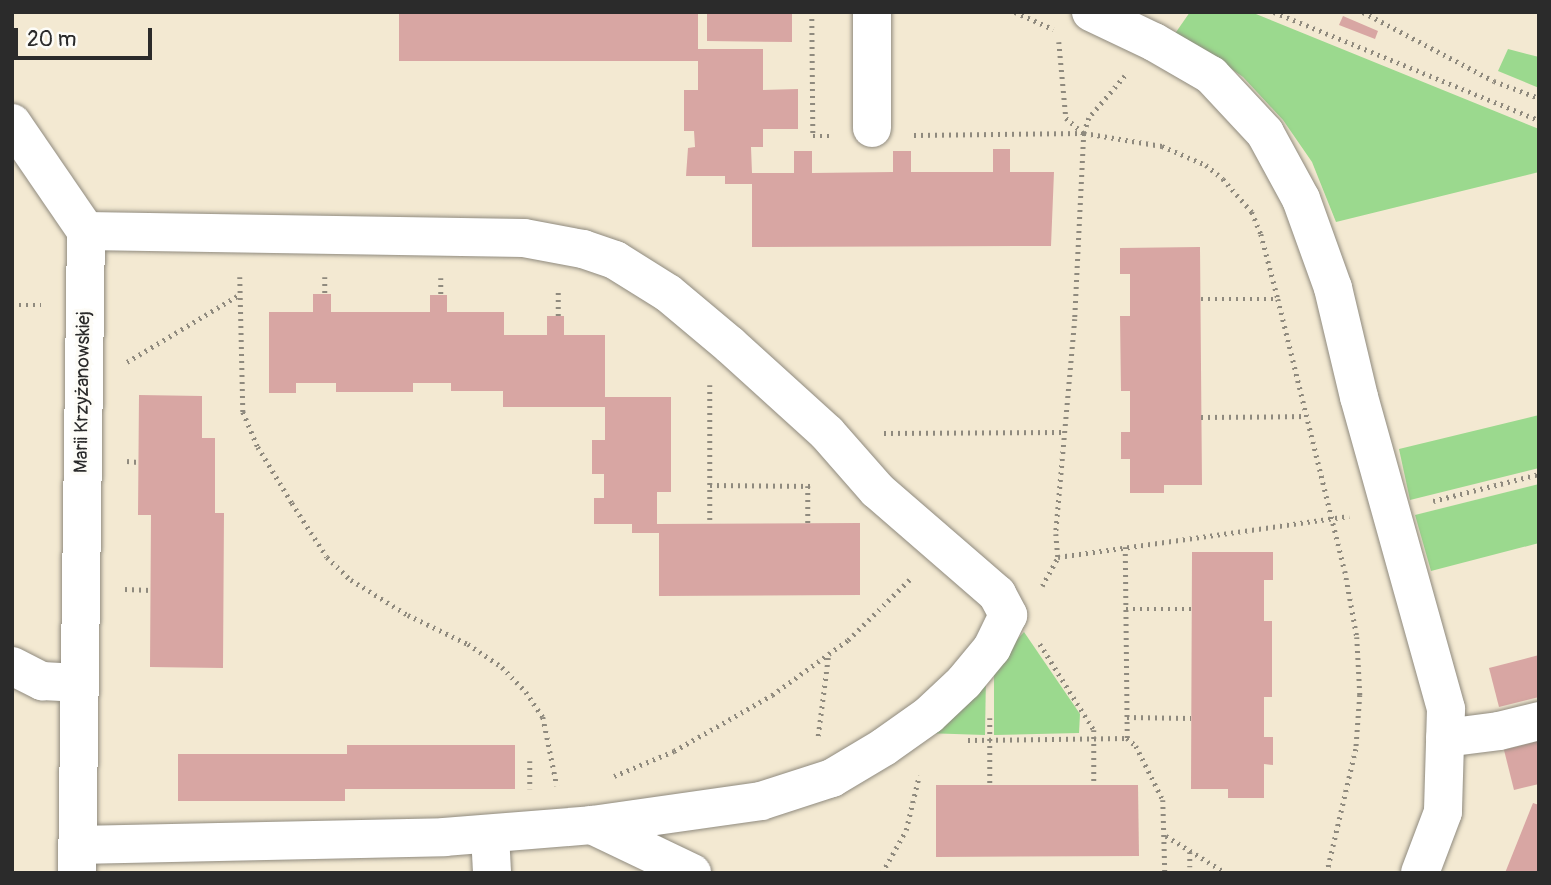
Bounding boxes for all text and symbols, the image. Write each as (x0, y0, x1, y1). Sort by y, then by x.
scale bar (18, 14, 156, 58)
text: 20 m (27, 26, 76, 53)
street label: Marii Krzyżanowskiej (70, 311, 96, 473)

